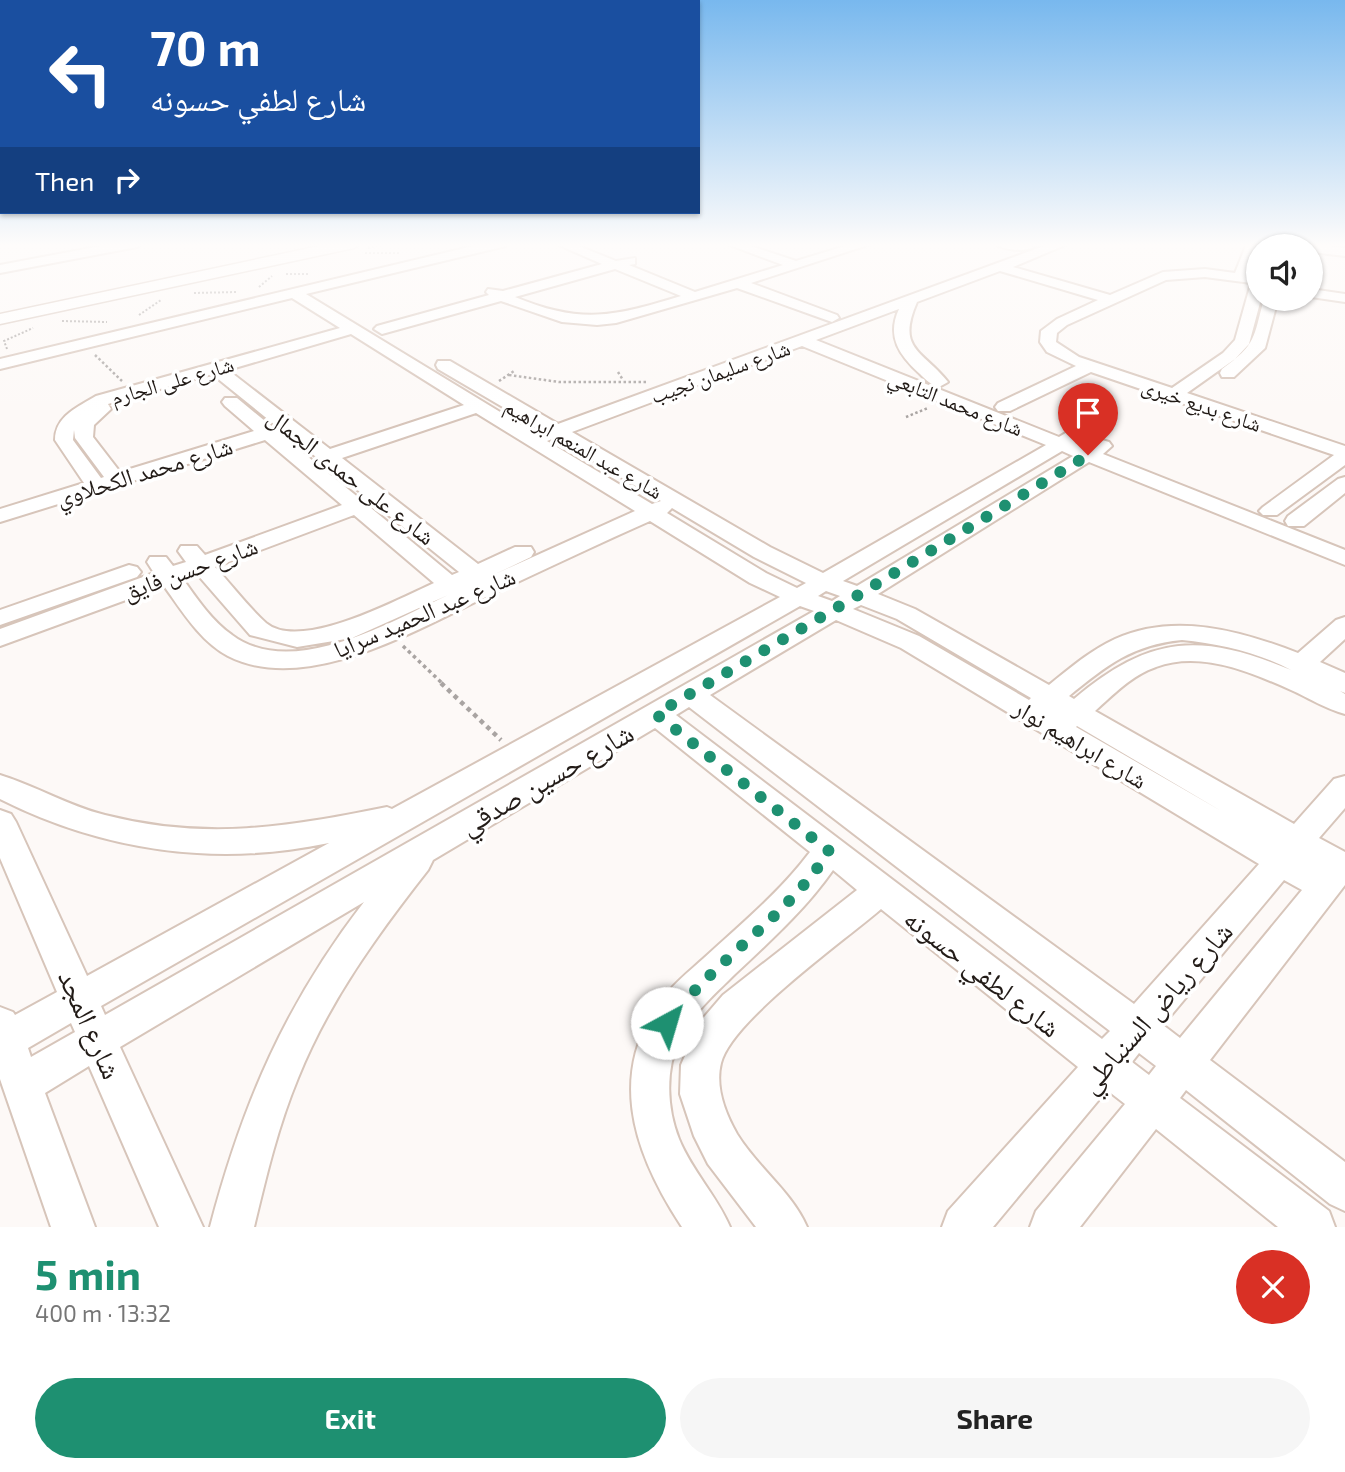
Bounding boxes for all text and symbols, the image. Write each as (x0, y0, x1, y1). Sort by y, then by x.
text: 70 m (150, 17, 261, 76)
icon: left (35, 28, 126, 119)
text: شارع لطفي حسونه (150, 79, 366, 117)
icon: right (108, 161, 146, 199)
text: Then (35, 165, 94, 196)
map controls (1246, 234, 1323, 311)
button: sound (1246, 234, 1323, 311)
street label: شارع سليمان نجيب (647, 334, 794, 410)
street label: شارع على الجارم (108, 351, 237, 412)
street label: شارع محمد التابعي (883, 364, 1027, 445)
street label: شارع بديع خيرى (1138, 372, 1265, 438)
pin (1058, 383, 1118, 455)
street label: شارع عبد المنعم ابراهيم (499, 393, 667, 506)
icon: arrive (1069, 394, 1107, 432)
street label: شارع على حمدى الجمال (261, 402, 442, 552)
street label: شارع محمد الكحلاوي (52, 430, 238, 517)
street label: شارع حسن فايق (119, 530, 262, 608)
street label: شارع عبد الحميد سرايا (329, 561, 520, 665)
street label: شارع ابراهيم نوار (1007, 691, 1153, 797)
street label: شارع حسين صدقي (453, 715, 642, 848)
street label: شارع لطفي حسونه (894, 900, 1068, 1049)
street label: شارع رياض السنباطي (1071, 914, 1244, 1104)
street label: شارع المجد (50, 964, 130, 1085)
position arrow (630, 986, 704, 1060)
text: 5 min (35, 1248, 141, 1298)
button: close (1236, 1250, 1310, 1324)
text: 400 m · 13:32 (35, 1299, 171, 1327)
button: Exit (35, 1378, 666, 1458)
button: Share (680, 1378, 1310, 1458)

